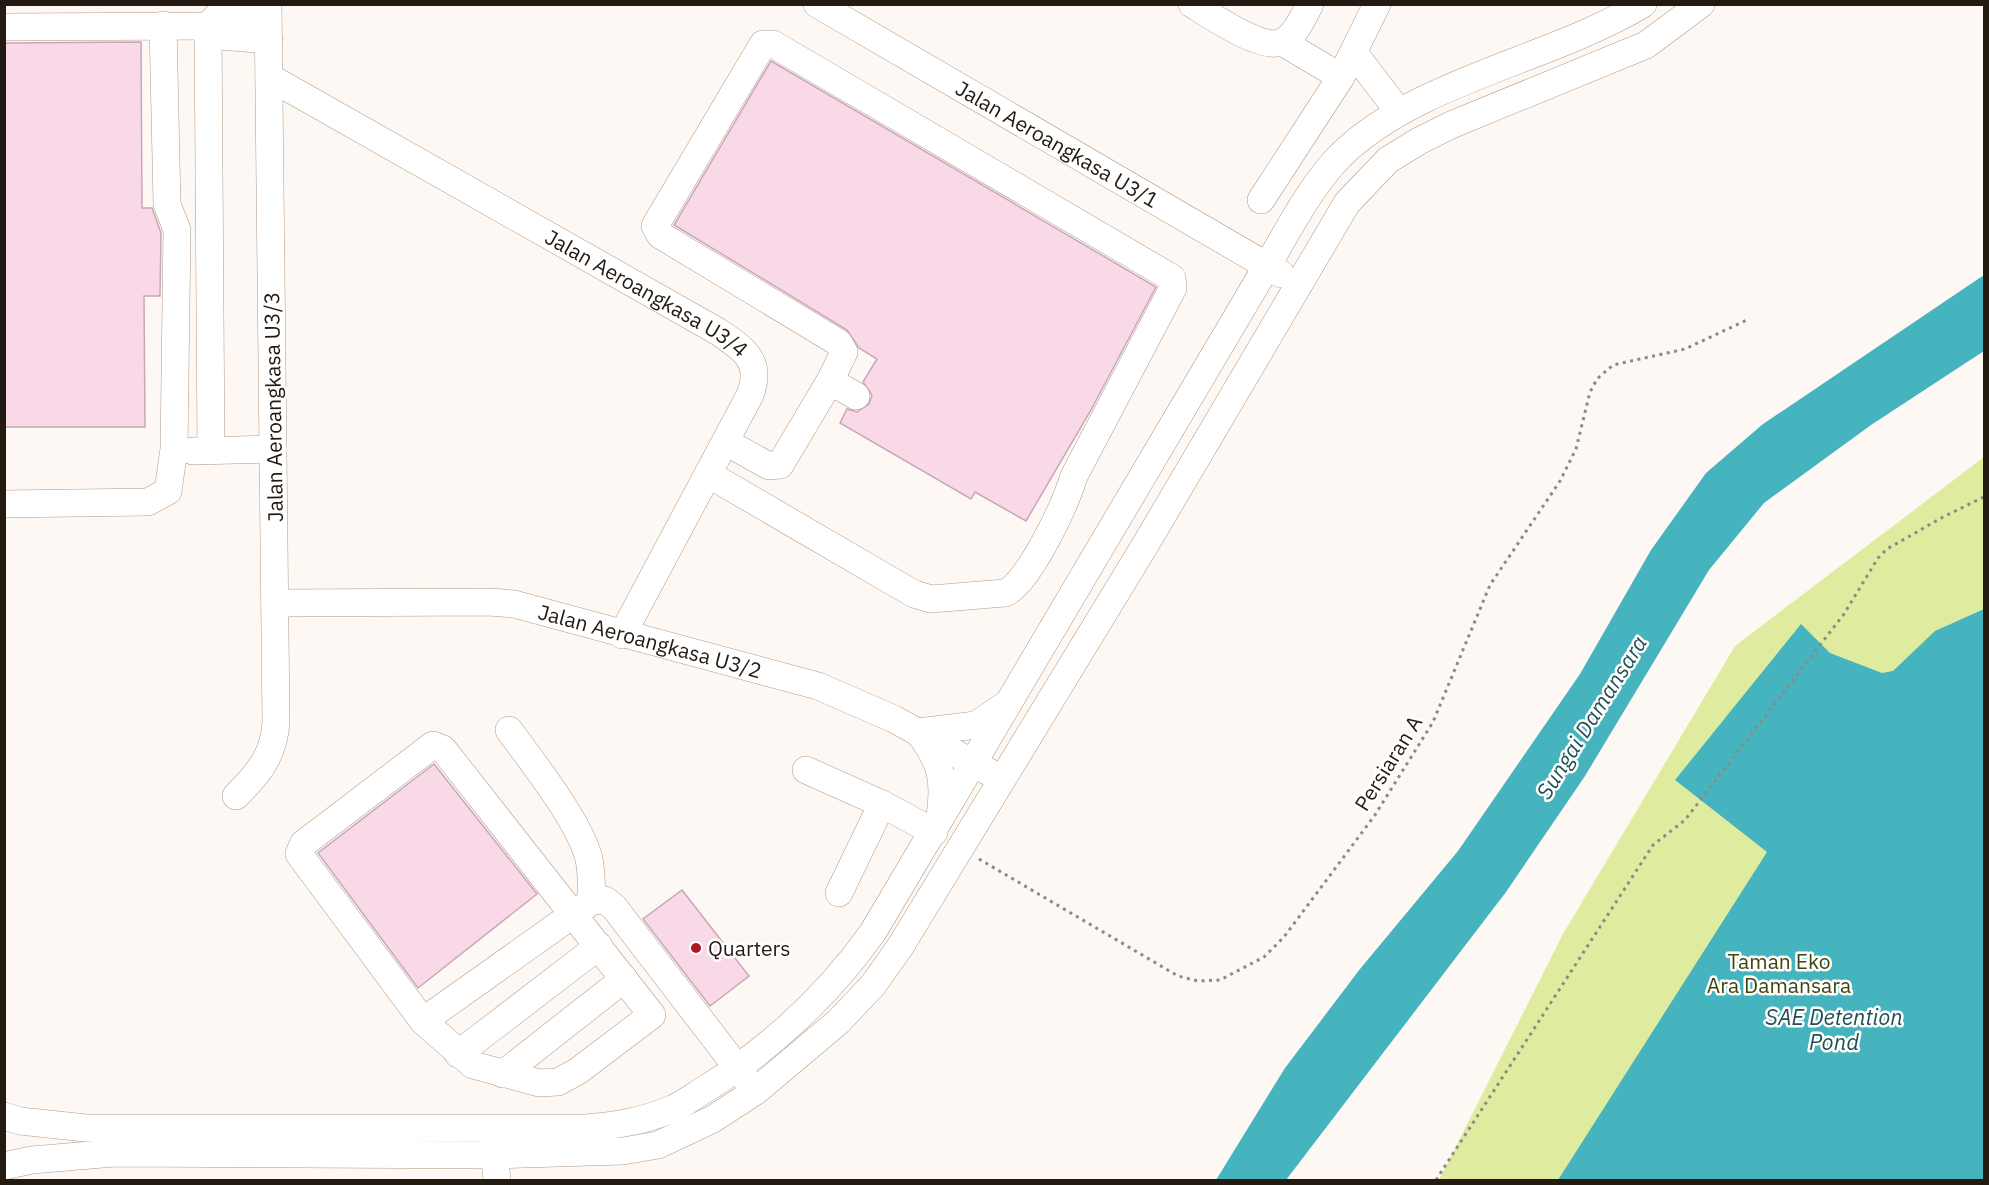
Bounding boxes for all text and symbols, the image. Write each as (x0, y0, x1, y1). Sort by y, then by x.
street label: Jalan Aeroangkasa U3/1 (951, 74, 1164, 214)
street label: Jalan Aeroangkasa U3/4 (540, 223, 755, 363)
street label: Jalan Aeroangkasa U3/3 (257, 292, 289, 522)
street label: Jalan Aeroangkasa U3/2 (535, 597, 765, 684)
water label: Sungai Damansara (1529, 630, 1653, 804)
street label: Persiaran A (1348, 710, 1428, 816)
place label: Quarters (708, 934, 791, 962)
marker: Quarters (689, 941, 703, 955)
park label: Taman Eko Ara Damansara (1707, 947, 1851, 999)
water label: SAE Detention Pond (1765, 1002, 1903, 1056)

